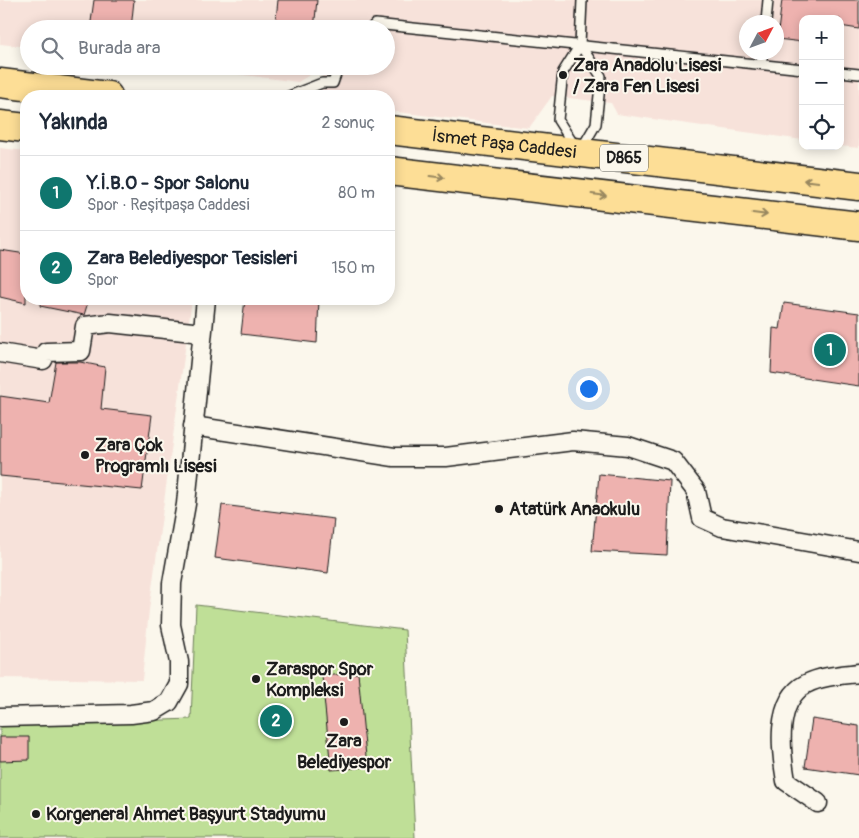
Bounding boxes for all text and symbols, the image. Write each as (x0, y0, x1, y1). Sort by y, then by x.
north arrow (739, 15, 784, 60)
map controls (799, 15, 844, 150)
button: + (799, 15, 844, 60)
search box (20, 20, 395, 75)
icon: search (38, 34, 66, 62)
text: Burada ara (78, 36, 161, 60)
place label: Zara Anadolu Lisesi / Zara Fen Lisesi (573, 54, 721, 98)
button: − (799, 60, 844, 105)
marker: Zara Anadolu Lisesi / Zara Fen Lisesi (557, 69, 569, 81)
button: locate (799, 105, 844, 150)
text: Yakında (40, 109, 107, 136)
text: 2 sonuç (322, 113, 375, 133)
street label: İsmet Paşa Caddesi (431, 124, 578, 164)
road number: D865 (600, 144, 648, 172)
text: Y.İ.B.O - Spor Salonu (87, 171, 249, 195)
one-way arrow (429, 172, 445, 182)
one-way arrow (803, 176, 819, 186)
text: 1 (53, 183, 59, 203)
text: 80 m (338, 183, 375, 203)
one-way arrow (590, 190, 606, 200)
text: Spor · Reşitpaşa Caddesi (87, 195, 250, 215)
one-way arrow (752, 209, 768, 219)
text: Zara Belediyespor Tesisleri (87, 246, 297, 270)
text: 2 (52, 258, 60, 278)
text: 150 m (331, 258, 375, 278)
text: Spor (87, 270, 118, 290)
pin: 1 (814, 331, 846, 369)
your location (576, 376, 602, 402)
place label: Zara Çok Programlı Lisesi (95, 434, 217, 478)
marker: Zara Çok Programlı Lisesi (79, 449, 91, 461)
place label: Atatürk Anaokulu (509, 498, 640, 521)
marker: Atatürk Anaokulu (493, 503, 505, 515)
place label: Zaraspor Spor Kompleksi (266, 658, 374, 702)
marker: Zaraspor Spor Kompleksi (250, 673, 262, 685)
pin: 2 (260, 702, 292, 740)
marker: Zara Belediyespor (338, 716, 350, 728)
place label: Zara Belediyespor (297, 730, 392, 774)
place label: Korgeneral Ahmet Başyurt Stadyumu (46, 803, 326, 826)
marker: Korgeneral Ahmet Başyurt Stadyumu (30, 808, 42, 820)

